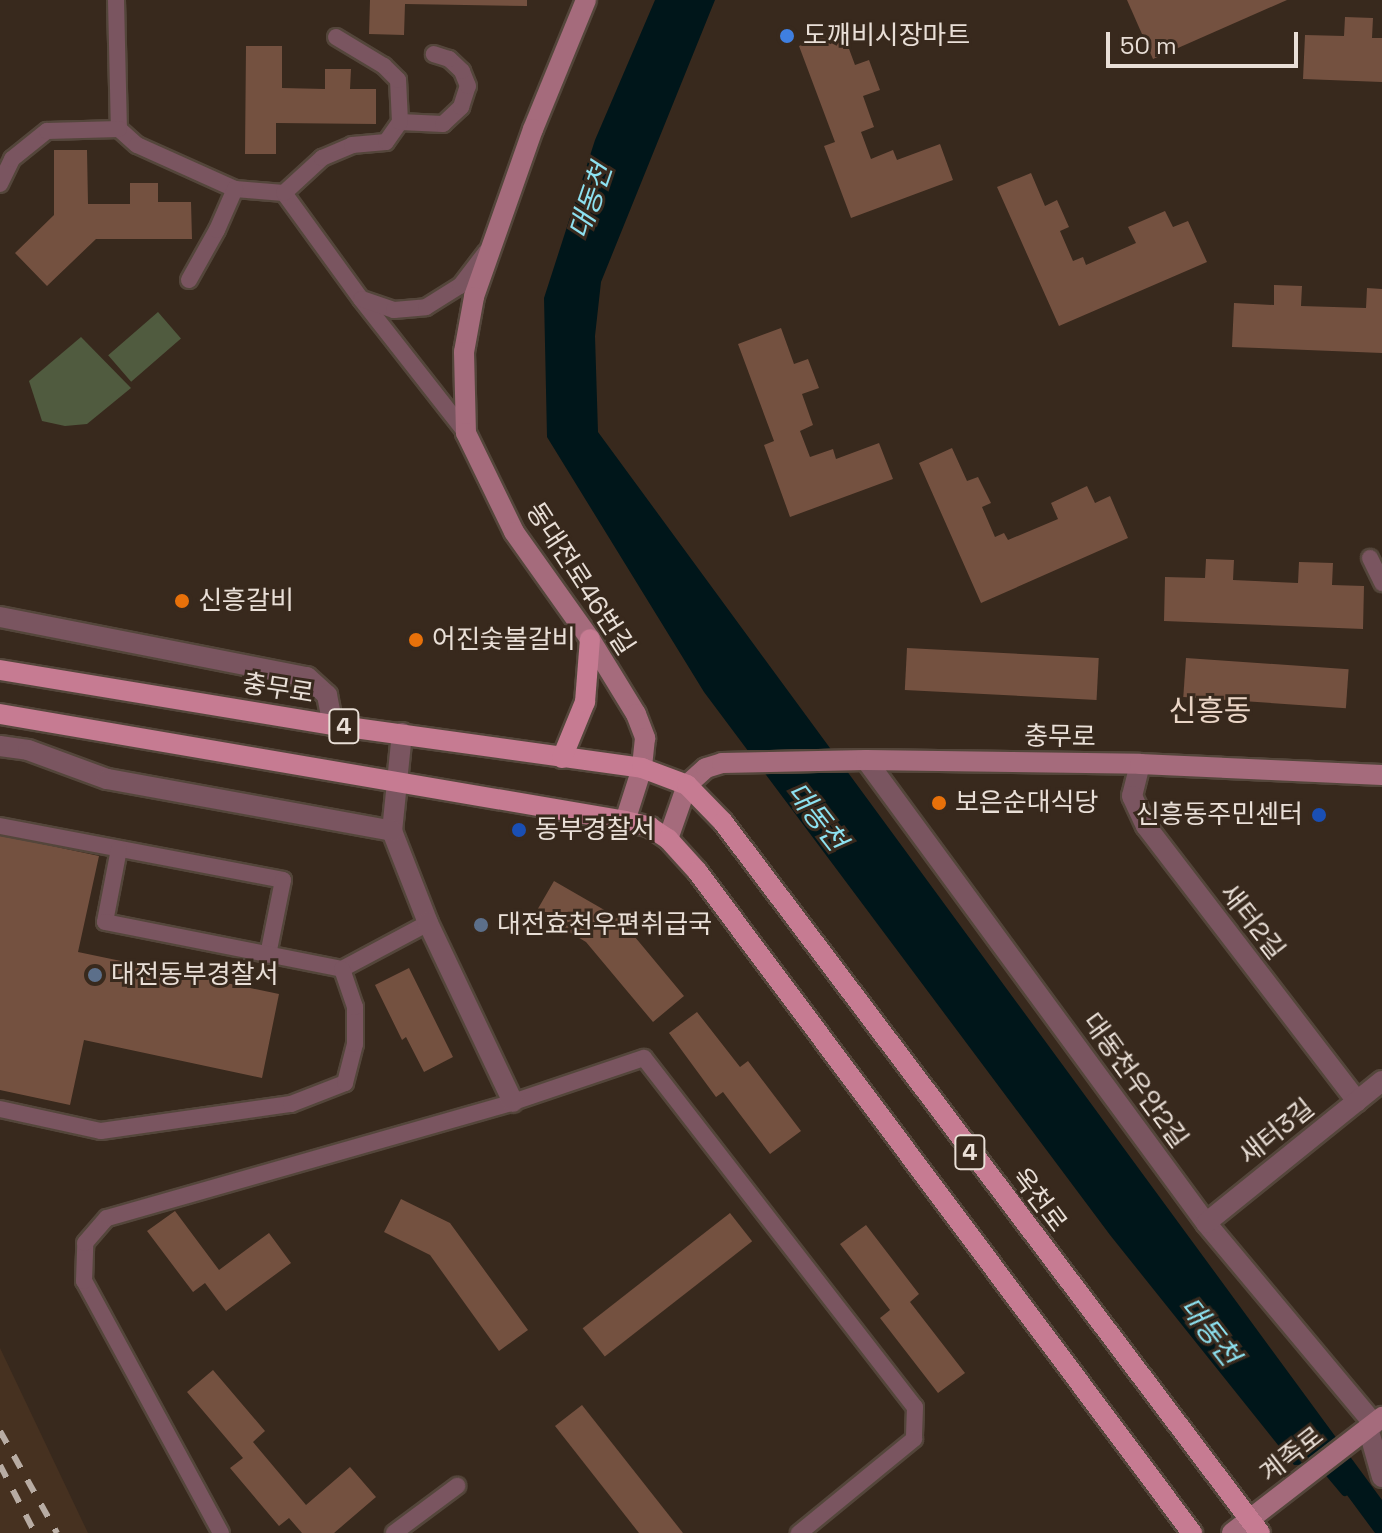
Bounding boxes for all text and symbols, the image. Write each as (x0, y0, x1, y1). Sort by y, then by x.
scale bar (1110, 16, 1302, 66)
place label: 도깨비시장마트 (803, 20, 970, 52)
marker: 도깨비시장마트 (778, 27, 796, 45)
text: 50 m (1120, 30, 1177, 61)
water label: 대동천 (562, 159, 618, 243)
street label: 동대전로46번길 (519, 497, 641, 661)
place label: 신흥갈비 (198, 585, 294, 617)
marker: 신흥갈비 (173, 592, 191, 610)
place label: 어진숯불갈비 (432, 624, 576, 656)
marker: 어진숯불갈비 (407, 631, 425, 649)
street label: 충무로 (240, 668, 316, 710)
district label: 신흥동 (1169, 693, 1251, 729)
road number: 4 (328, 706, 360, 746)
street label: 충무로 (1024, 721, 1096, 753)
water label: 대동천 (780, 775, 854, 857)
place label: 보은순대식당 (955, 787, 1099, 819)
marker: 보은순대식당 (930, 794, 948, 812)
place label: 신흥동주민센터 (1136, 799, 1303, 831)
marker: 신흥동주민센터 (1310, 806, 1328, 824)
place label: 동부경찰서 (535, 814, 655, 846)
marker: 동부경찰서 (510, 821, 528, 839)
street label: 새터2길 (1213, 878, 1291, 966)
place label: 대전효천우편취급국 (497, 909, 712, 941)
marker: 대전효천우편취급국 (472, 916, 490, 934)
place label: 대전동부경찰서 (111, 959, 278, 991)
marker: 대전동부경찰서 (86, 966, 104, 984)
street label: 대동천우안2길 (1076, 1007, 1194, 1155)
street label: 새터3길 (1233, 1092, 1321, 1172)
road number: 4 (954, 1132, 986, 1172)
street label: 옥천로 (1005, 1162, 1073, 1238)
water label: 대동천 (1173, 1290, 1247, 1372)
street label: 계족로 (1254, 1421, 1330, 1489)

